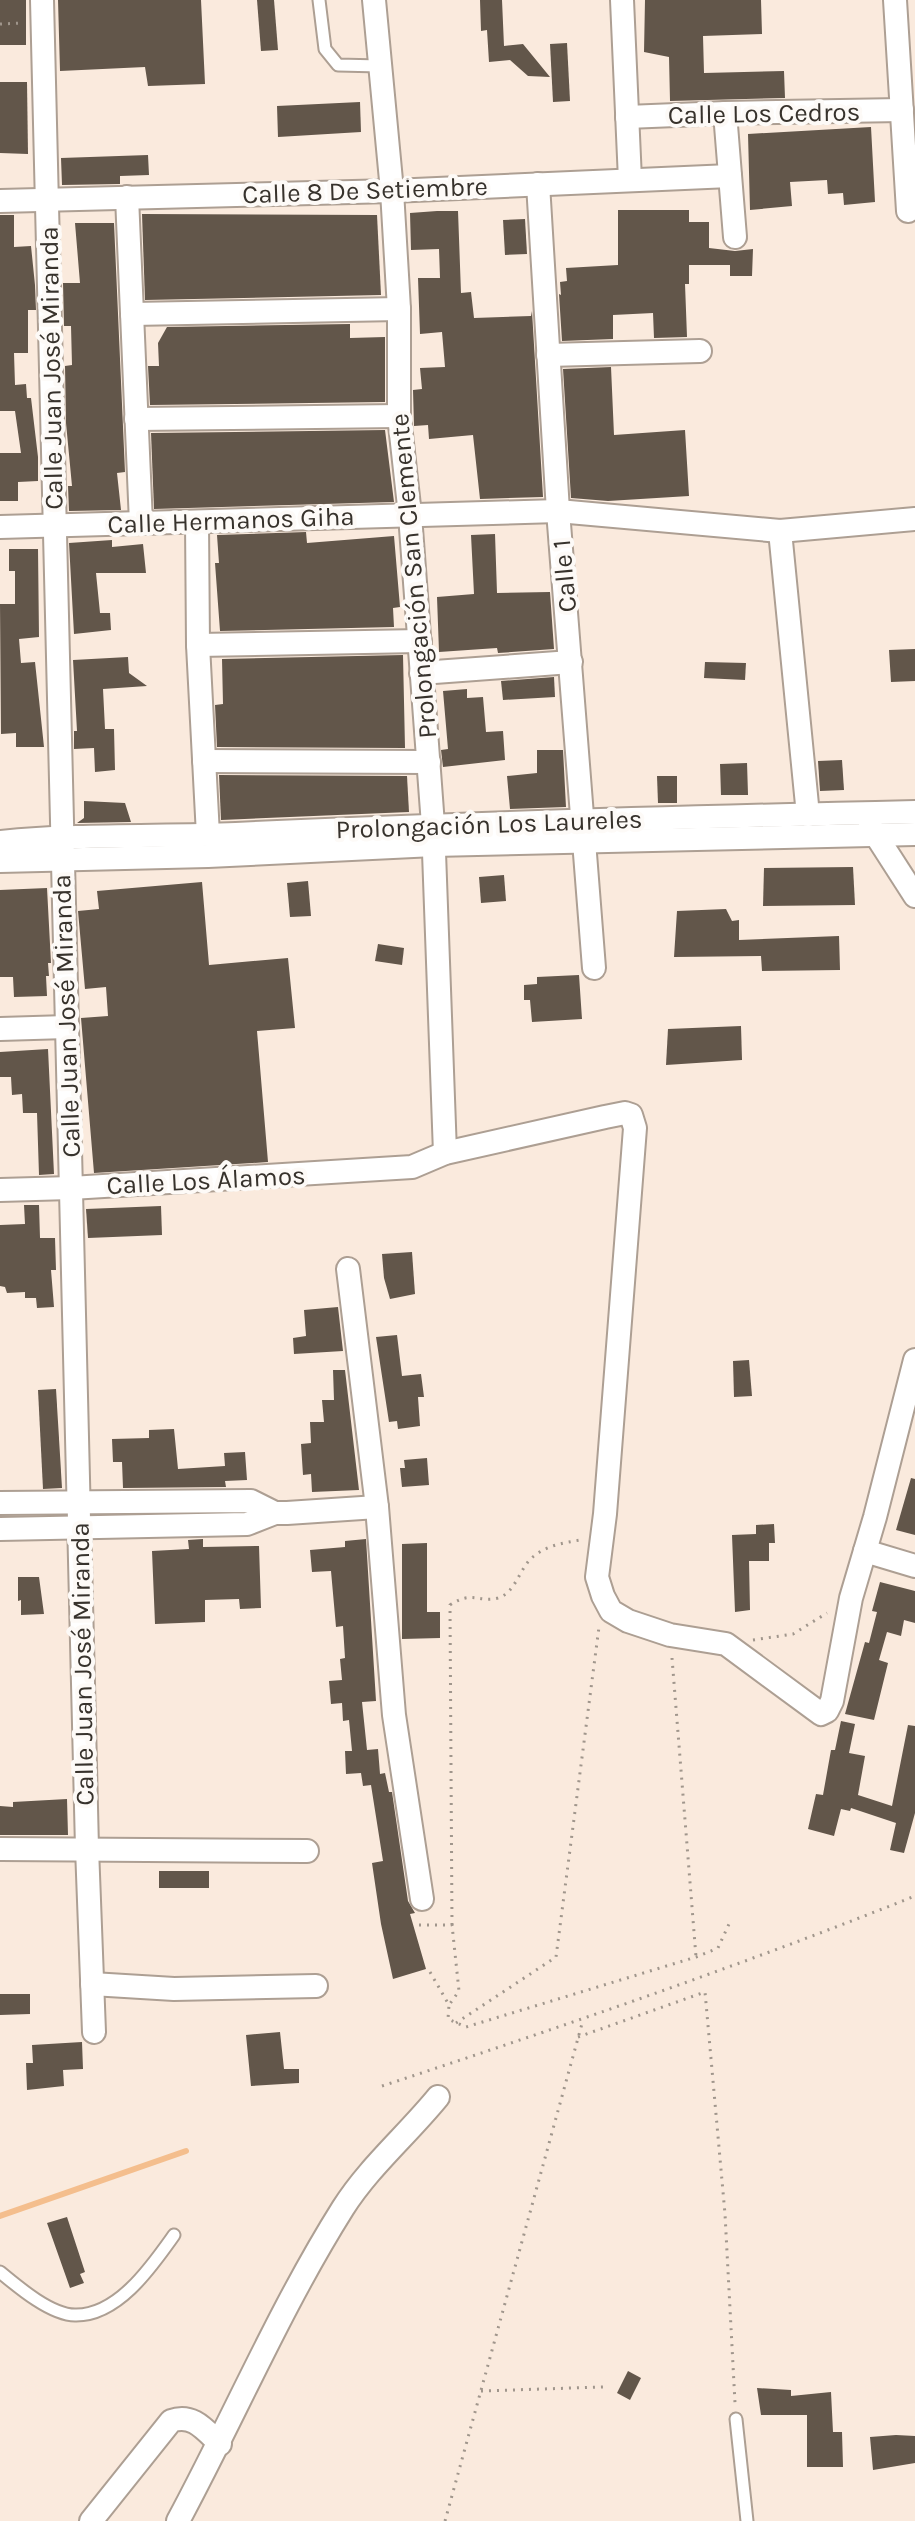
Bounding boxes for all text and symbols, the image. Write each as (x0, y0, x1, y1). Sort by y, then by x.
street label: Calle Los Cedros (667, 96, 861, 131)
street label: Calle 8 De Setiembre (242, 171, 488, 210)
street label: Calle Juan José Miranda (34, 226, 69, 510)
street label: Prolongación San Clemente (384, 412, 443, 740)
street label: Calle Hermanos Giha (107, 501, 355, 540)
street label: Calle 1 (546, 538, 583, 614)
street label: Prolongación Los Laureles (335, 804, 643, 845)
street label: Calle Juan José Miranda (46, 874, 87, 1158)
street label: Calle Los Álamos (106, 1159, 306, 1201)
street label: Calle Juan José Miranda (65, 1522, 100, 1806)

